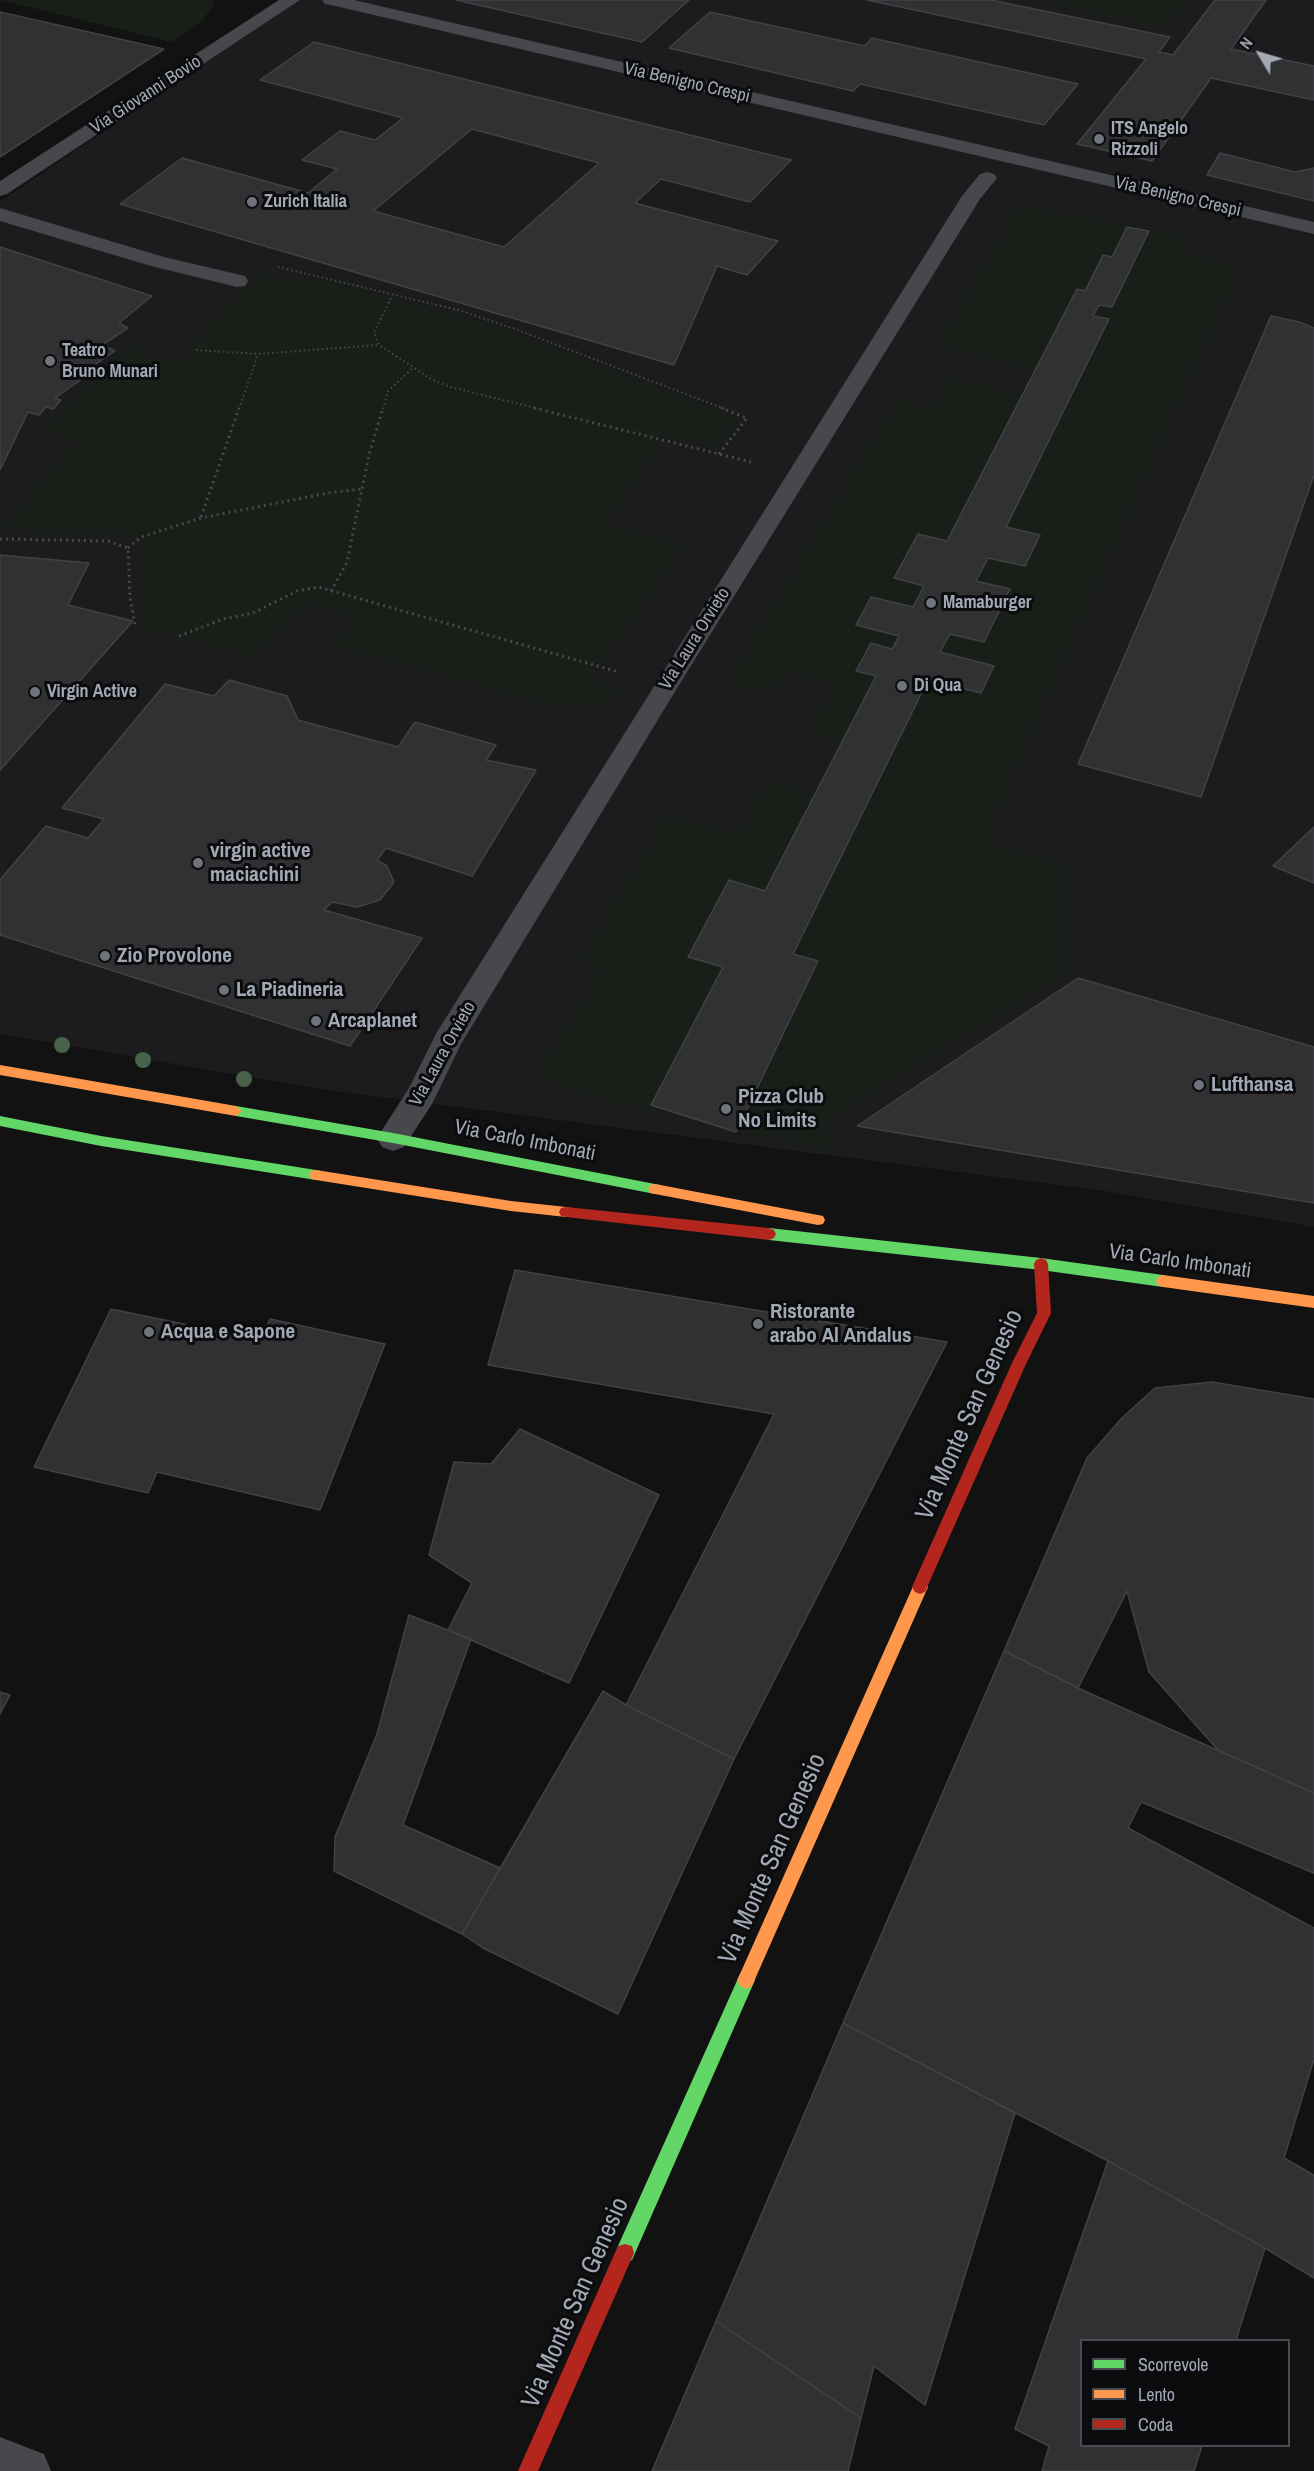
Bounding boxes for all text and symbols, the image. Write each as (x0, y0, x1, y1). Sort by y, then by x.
north arrow (1230, 24, 1290, 84)
text: N (1234, 32, 1257, 53)
street label: Via Giovanni Bovio (87, 51, 205, 139)
street label: Via Benigno Crespi (622, 58, 752, 108)
place label: ITS Angelo Rizzoli (1111, 118, 1188, 160)
marker: ITS Angelo Rizzoli (1092, 132, 1106, 146)
street label: Via Benigno Crespi (1113, 172, 1243, 222)
place label: Zurich Italia (264, 191, 347, 213)
marker: Zurich Italia (245, 195, 259, 209)
place label: Teatro Bruno Munari (62, 340, 158, 382)
marker: Teatro Bruno Munari (43, 354, 57, 368)
street label: Via Laura Orvieto (655, 584, 735, 694)
place label: Mamaburger (943, 592, 1032, 614)
marker: Mamaburger (924, 596, 938, 610)
place label: Di Qua (914, 675, 962, 697)
marker: Di Qua (895, 679, 909, 693)
place label: Virgin Active (47, 681, 137, 703)
marker: Virgin Active (28, 685, 42, 699)
place label: virgin active maciachini (210, 838, 311, 888)
marker: virgin active maciachini (191, 856, 205, 870)
place label: Zio Provolone (117, 943, 232, 969)
marker: Zio Provolone (98, 949, 112, 963)
place label: La Piadineria (236, 977, 343, 1003)
marker: La Piadineria (217, 983, 231, 997)
street label: Via Laura Orvieto (405, 998, 481, 1110)
place label: Arcaplanet (328, 1008, 417, 1034)
marker: Arcaplanet (309, 1014, 323, 1028)
place label: Lufthansa (1211, 1072, 1293, 1098)
marker: Lufthansa (1192, 1078, 1206, 1092)
place label: Pizza Club No Limits (738, 1084, 824, 1134)
marker: Pizza Club No Limits (719, 1102, 733, 1116)
street label: Via Carlo Imbonati (452, 1115, 598, 1167)
street label: Via Carlo Imbonati (1107, 1240, 1253, 1284)
place label: Ristorante arabo Al Andalus (770, 1299, 912, 1349)
street label: Via Monte San Genesio (910, 1305, 1030, 1525)
marker: Ristorante arabo Al Andalus (751, 1317, 765, 1331)
place label: Acqua e Sapone (161, 1319, 295, 1345)
marker: Acqua e Sapone (142, 1325, 156, 1339)
street label: Via Monte San Genesio (713, 1749, 833, 1969)
street label: Via Monte San Genesio (516, 2193, 636, 2413)
legend (1080, 2339, 1290, 2447)
text: Scorrevole (1138, 2352, 1209, 2377)
text: Lento (1138, 2382, 1175, 2407)
text: Coda (1138, 2412, 1173, 2437)

